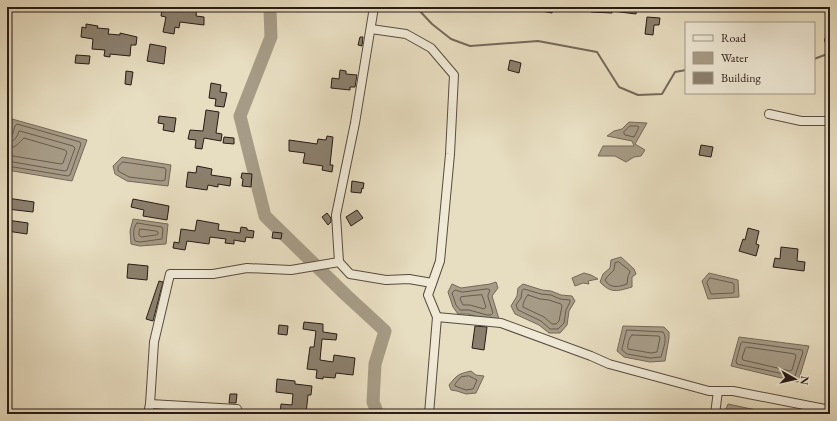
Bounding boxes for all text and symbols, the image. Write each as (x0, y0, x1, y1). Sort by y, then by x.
legend (685, 22, 815, 94)
text: Road (721, 30, 747, 46)
text: Water (721, 50, 748, 66)
text: Building (721, 70, 762, 86)
north arrow (775, 359, 815, 399)
text: N (797, 375, 812, 386)

